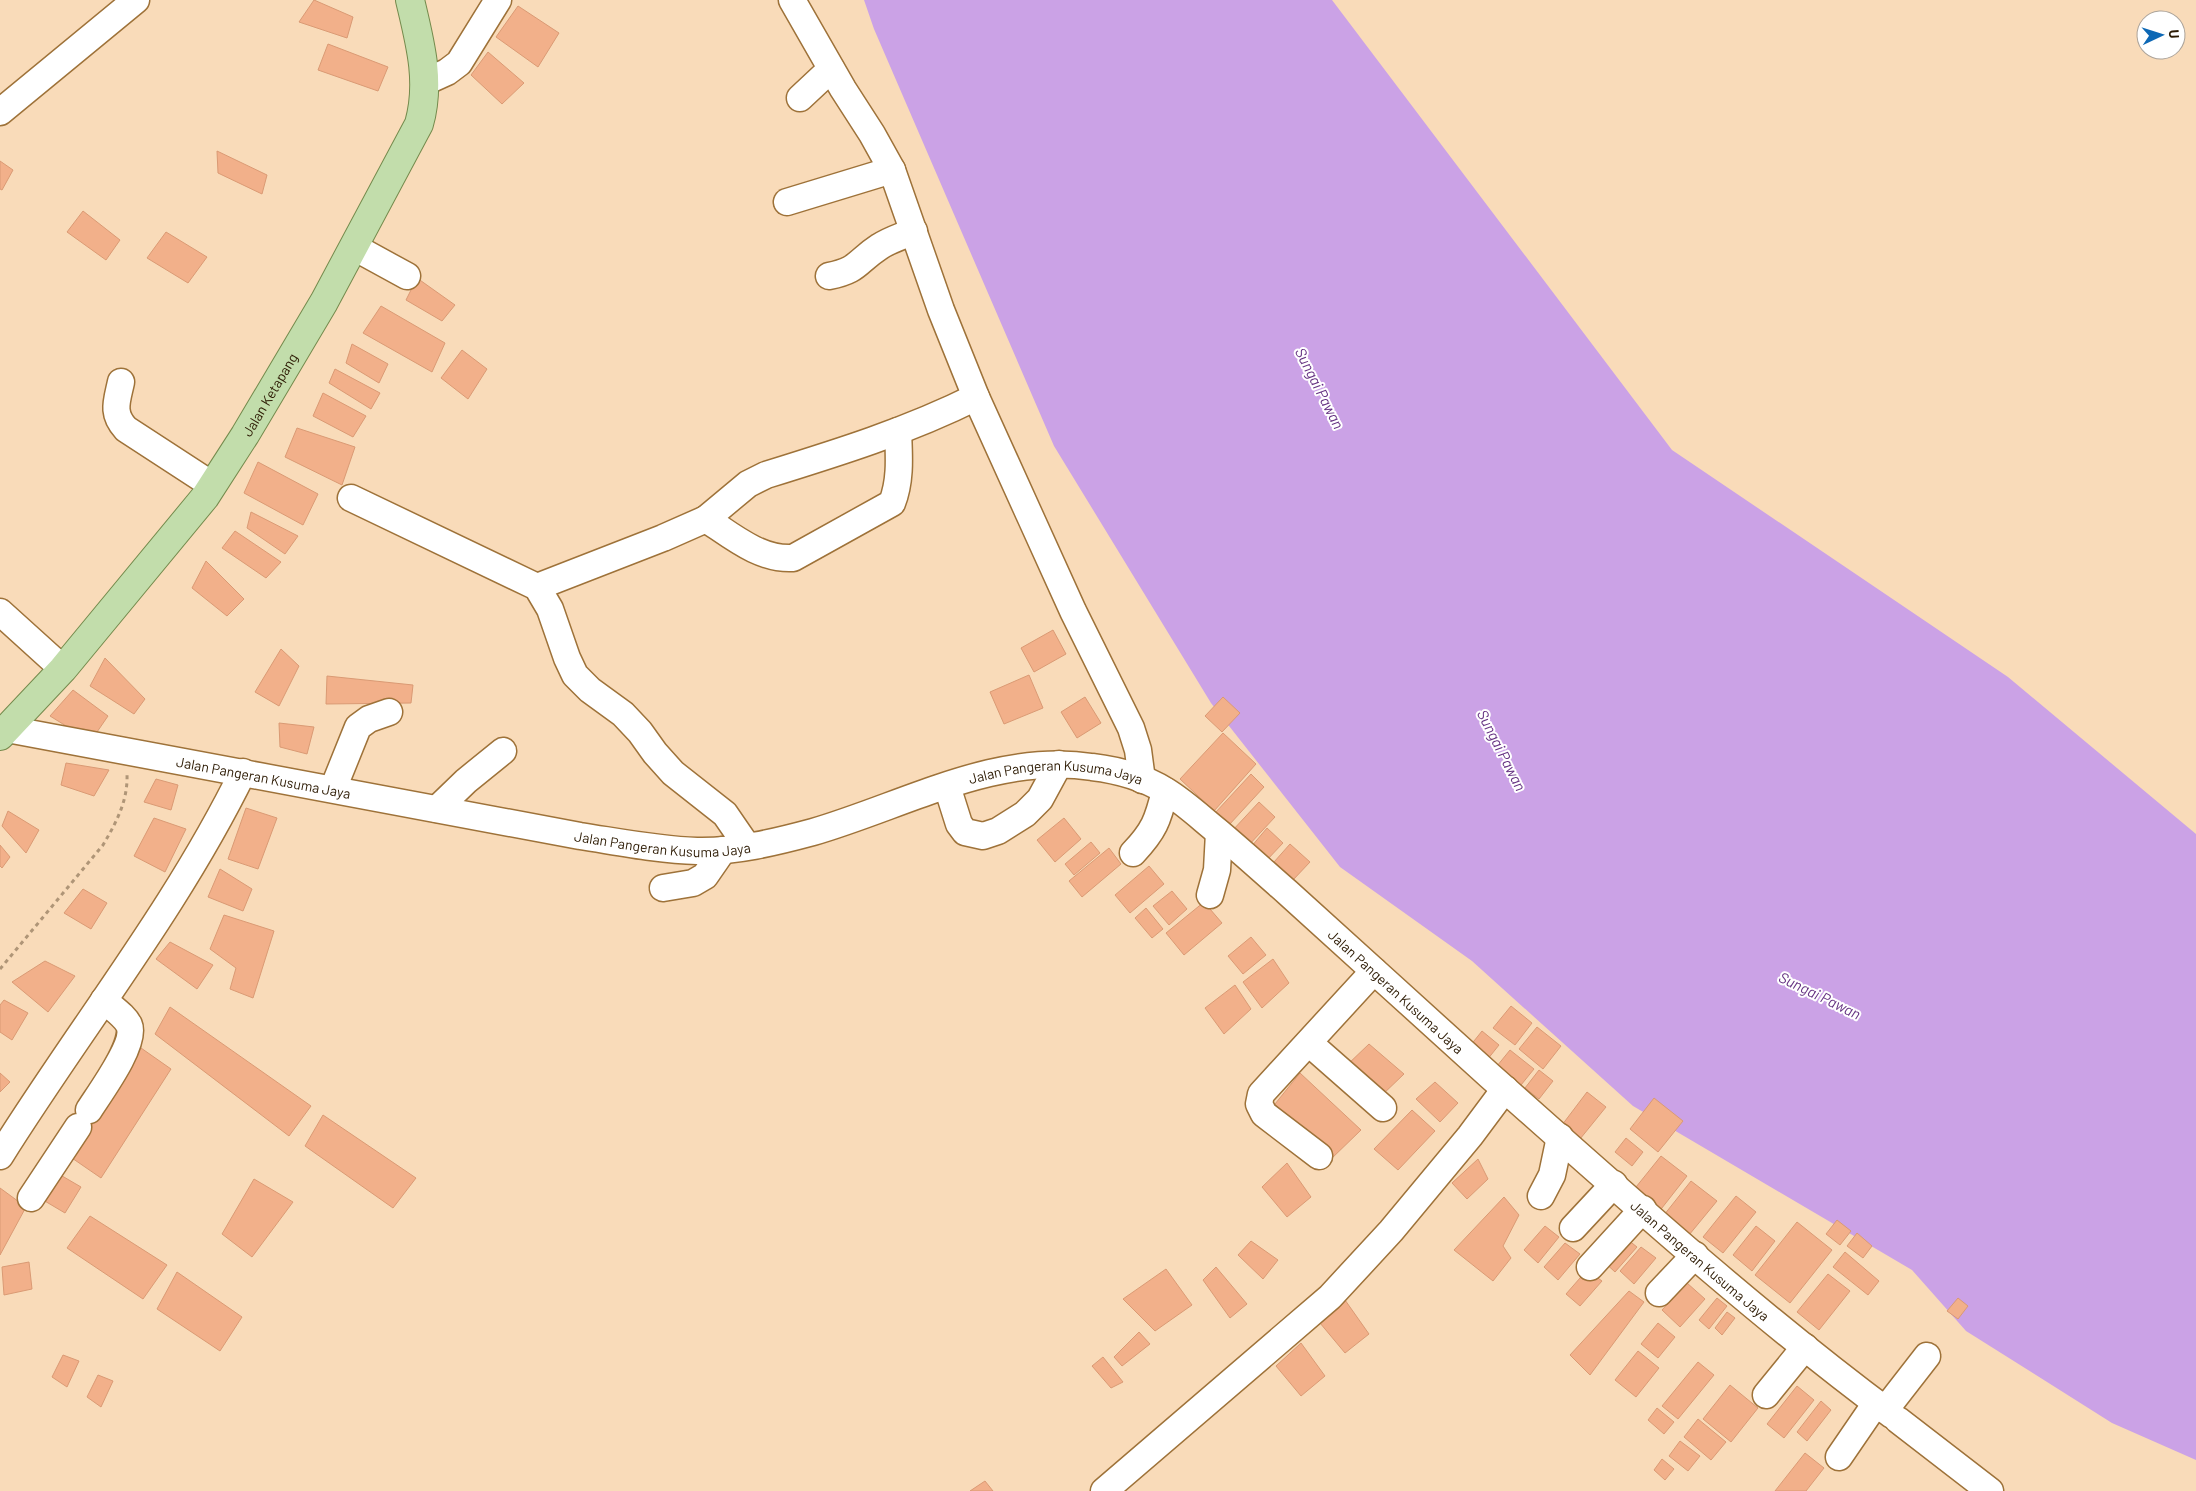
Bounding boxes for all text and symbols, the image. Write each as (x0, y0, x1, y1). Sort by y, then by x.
north arrow (2136, 10, 2186, 60)
text: U (2166, 29, 2183, 39)
water label: Sungai Pawan (1292, 344, 1348, 432)
street label: Jalan Ketapang (238, 350, 300, 439)
water label: Sungai Pawan (1474, 706, 1530, 794)
street label: Jalan Pangeran Kusuma Jaya (175, 752, 352, 802)
text: Jalan Pangeran Kusuma Jaya (966, 756, 1146, 787)
street label: Jalan Pangeran Kusuma Jaya (967, 774, 1143, 790)
street label: Jalan Pangeran Kusuma Jaya (573, 827, 752, 860)
street label: Jalan Pangeran Kusuma Jaya (1325, 925, 1468, 1057)
water label: Sungai Pawan (1776, 967, 1864, 1023)
street label: Jalan Pangeran Kusuma Jaya (1627, 1196, 1773, 1324)

